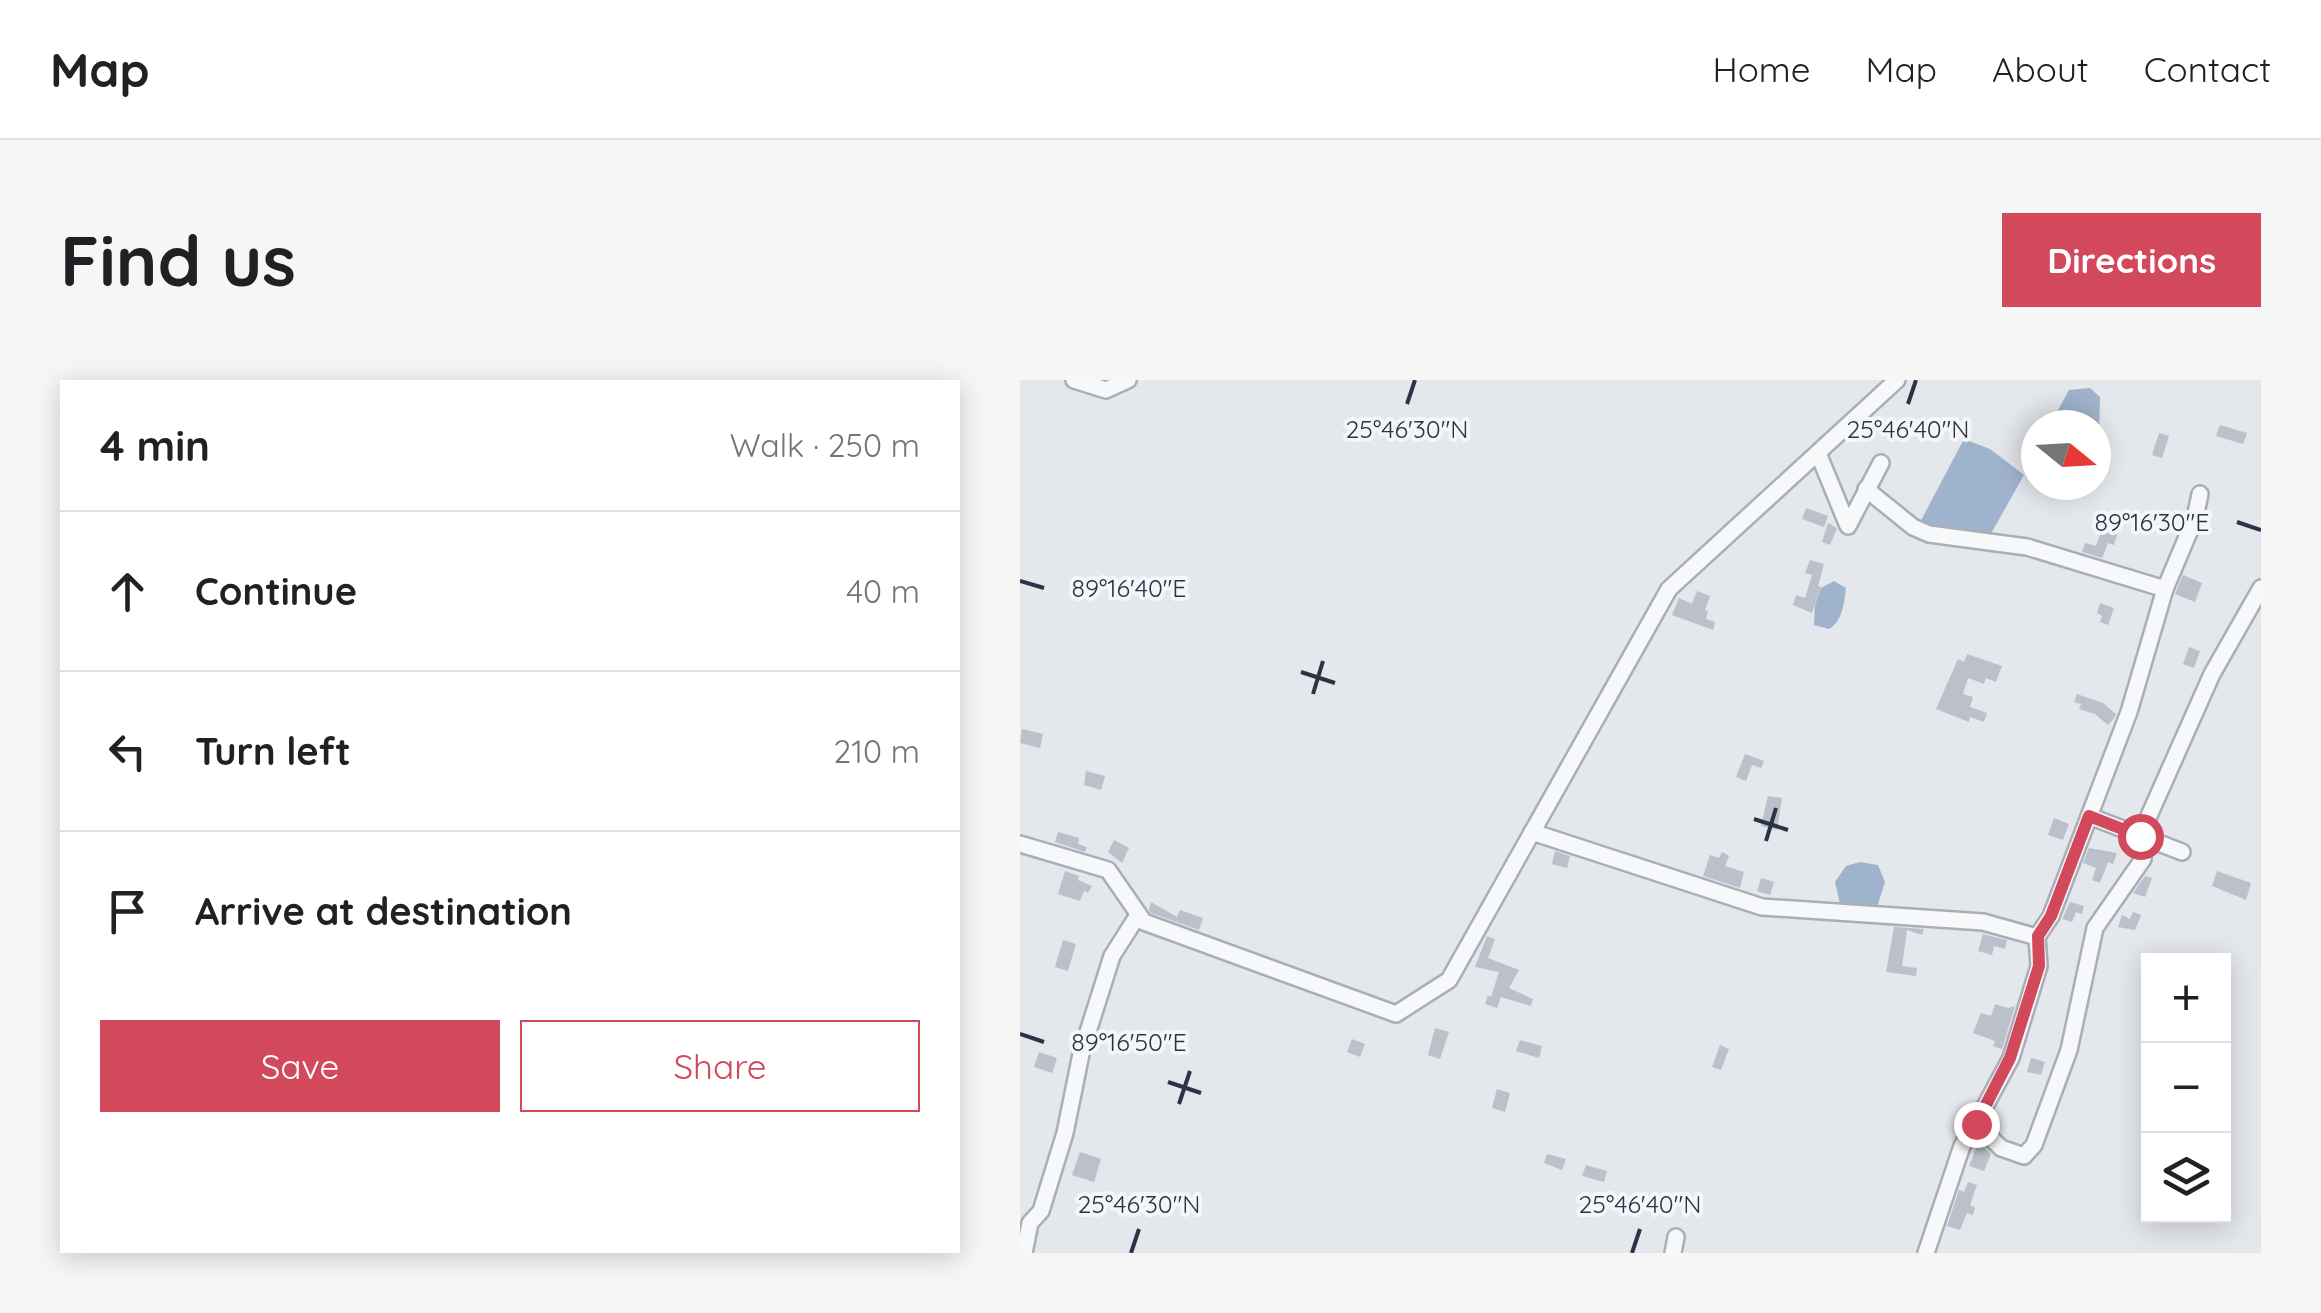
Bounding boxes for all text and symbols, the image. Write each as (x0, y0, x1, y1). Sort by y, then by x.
text: Map (50, 39, 150, 99)
text: Home (1713, 47, 1811, 91)
text: Map (1866, 47, 1937, 91)
text: About (1992, 47, 2089, 91)
text: Contact (2144, 47, 2271, 91)
button: Directions (2002, 213, 2261, 307)
text: Find us (60, 216, 296, 304)
north arrow (2021, 410, 2111, 500)
text: 25°46'30"N (1346, 413, 1468, 444)
text: 25°46'40"N (1846, 413, 1970, 444)
text: 4 min (100, 419, 210, 472)
text: Walk · 250 m (730, 425, 920, 465)
text: 89°16'30"E (2094, 506, 2210, 537)
icon: ahead (100, 564, 155, 619)
text: Continue (195, 567, 357, 615)
text: 40 m (846, 571, 920, 611)
text: 89°16'40"E (1071, 572, 1187, 603)
icon: left (100, 724, 155, 779)
text: Turn left (195, 727, 351, 775)
text: 210 m (833, 731, 920, 771)
route start (2118, 814, 2164, 860)
icon: arrive (100, 884, 155, 939)
text: Arrive at destination (195, 887, 572, 935)
map controls (2141, 953, 2231, 1223)
button: + (2141, 953, 2231, 1043)
button: Save (100, 1020, 500, 1112)
button: Share (520, 1020, 920, 1112)
text: 89°16'50"E (1071, 1026, 1187, 1057)
button: − (2141, 1043, 2231, 1133)
route end (1954, 1102, 2000, 1148)
button: layers (2141, 1133, 2231, 1223)
text: 25°46'30"N (1078, 1188, 1200, 1219)
text: 25°46'40"N (1578, 1188, 1702, 1219)

